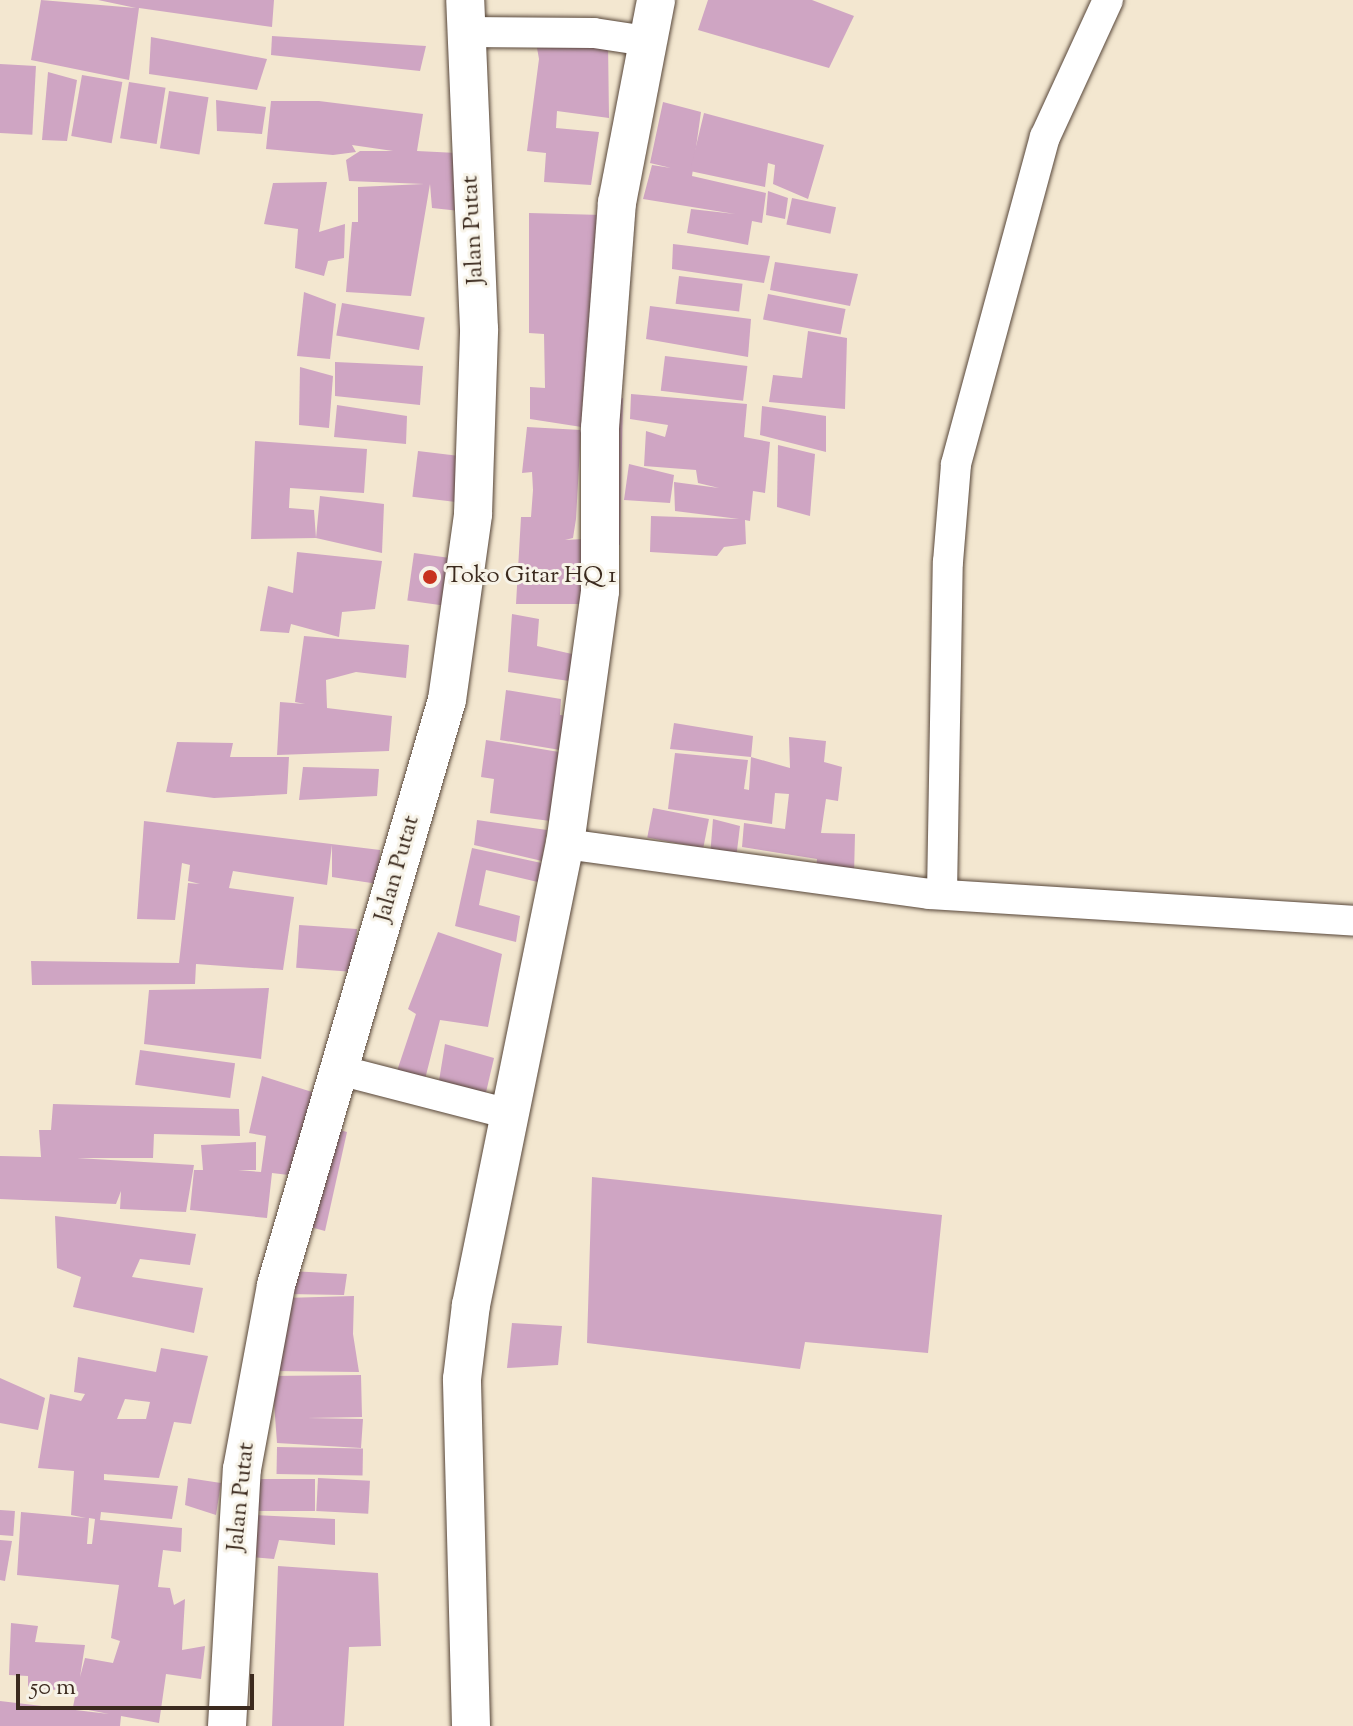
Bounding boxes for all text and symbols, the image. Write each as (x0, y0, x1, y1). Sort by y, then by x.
street label: Jalan Putat (457, 175, 491, 285)
place label: Toko Gitar HQ 1 (446, 563, 616, 591)
marker: Toko Gitar HQ 1 (421, 568, 439, 586)
street label: Jalan Putat (369, 812, 427, 926)
street label: Jalan Putat (222, 1441, 262, 1553)
scale bar (20, 1658, 258, 1708)
text: 50 m (30, 1671, 76, 1705)

